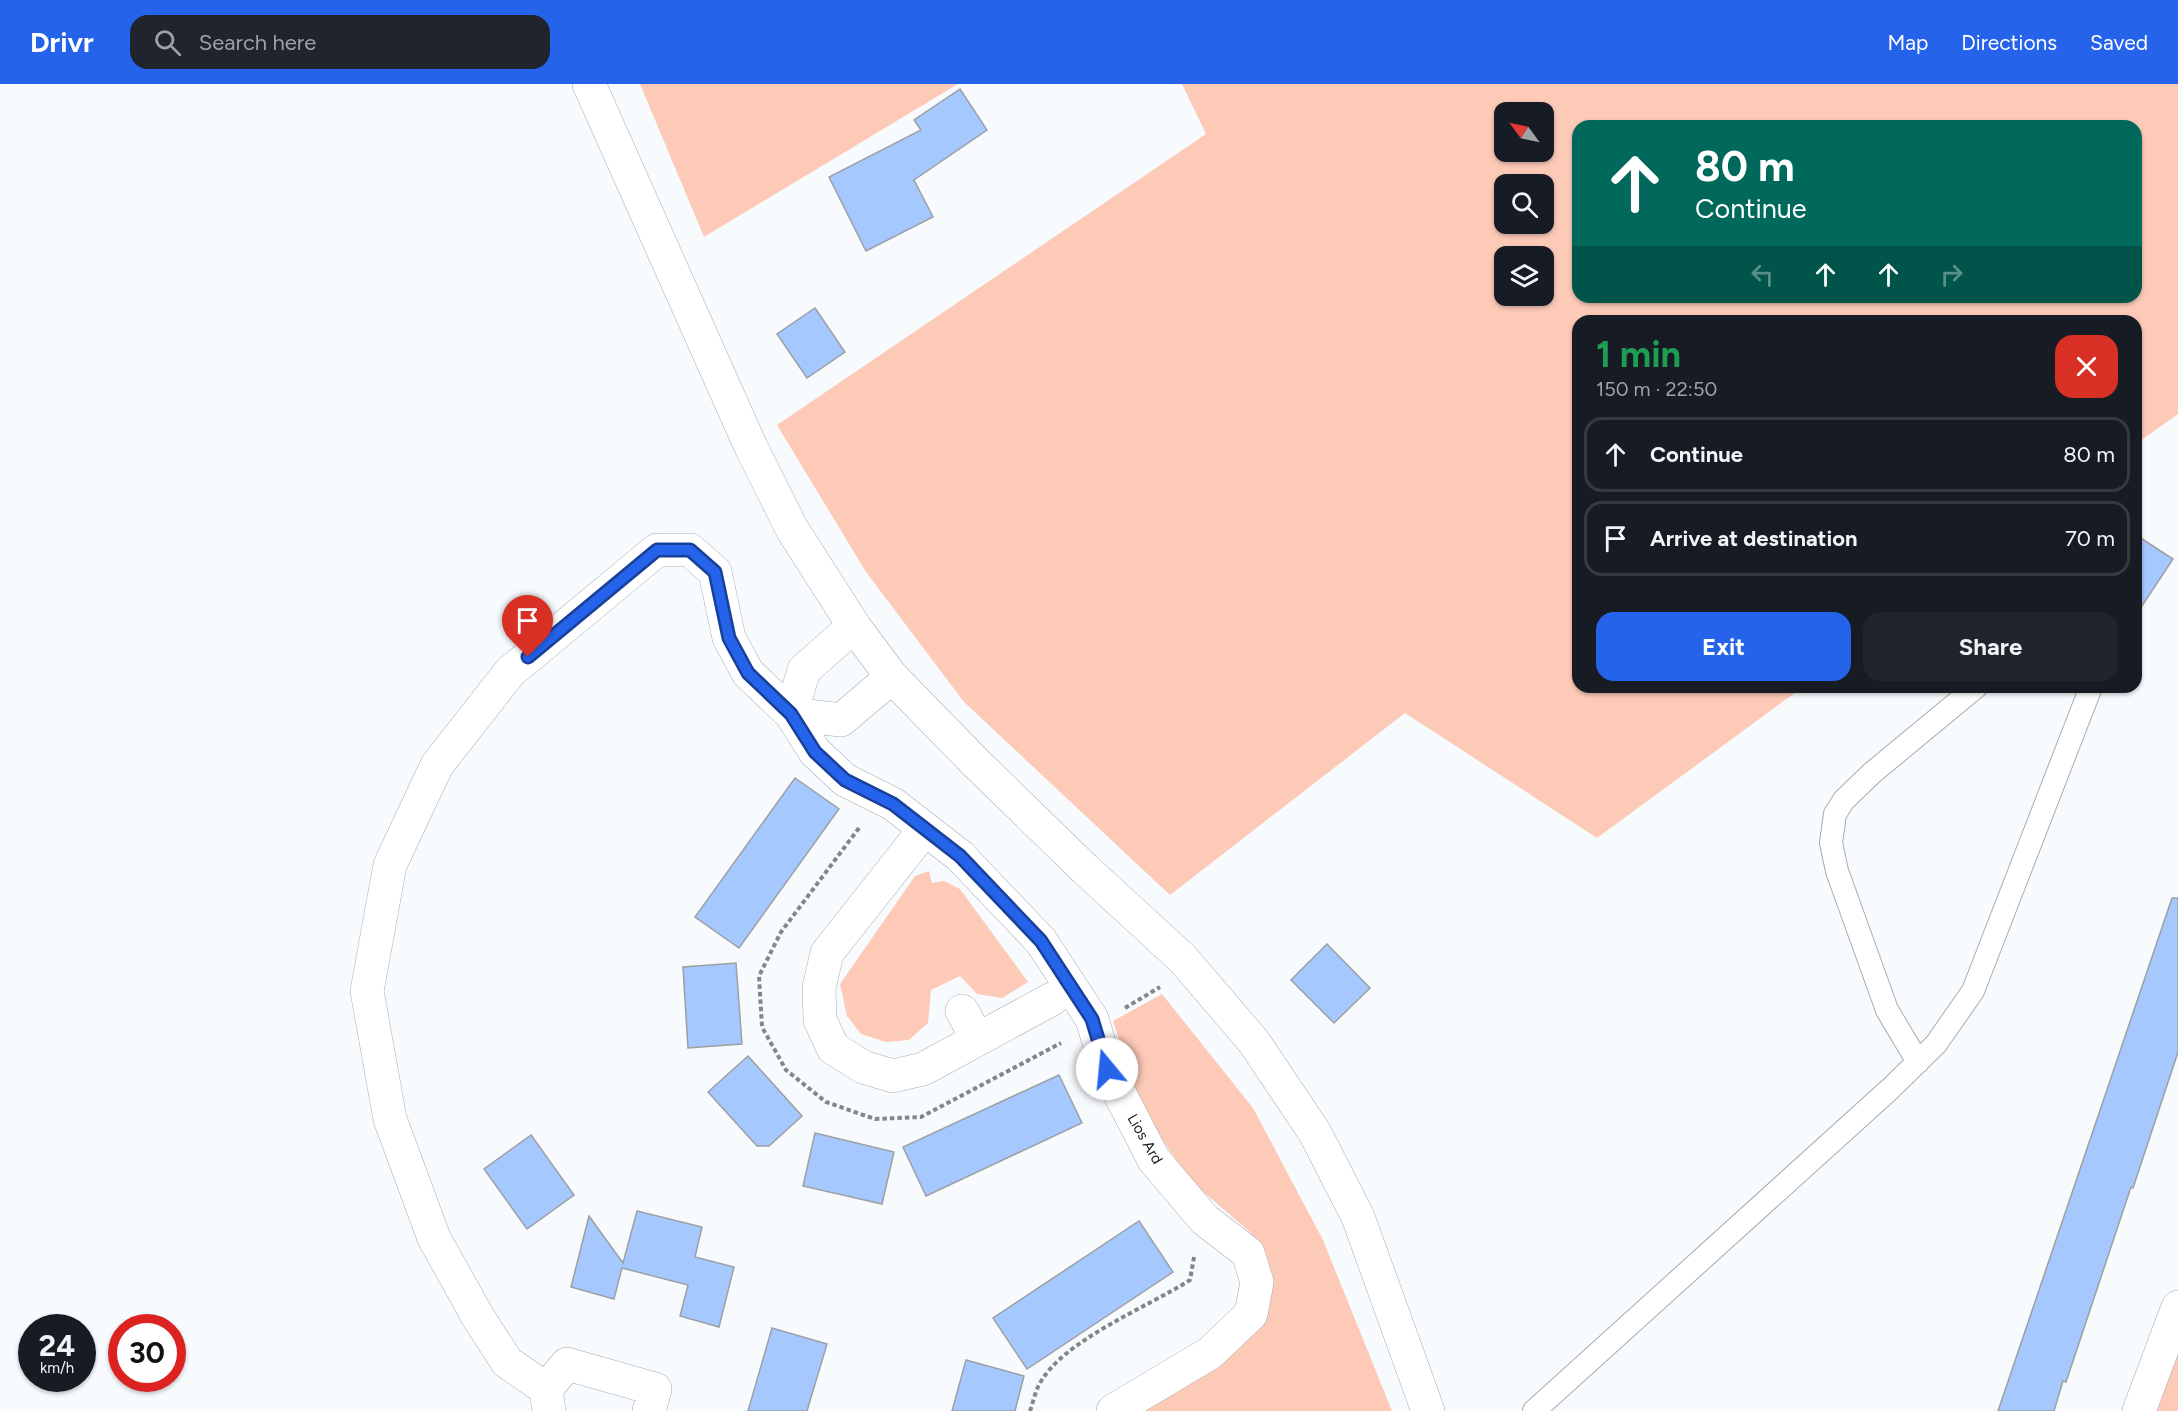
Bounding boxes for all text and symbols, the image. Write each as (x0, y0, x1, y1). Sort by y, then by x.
search box (130, 15, 550, 69)
text: Drivr (30, 25, 94, 59)
icon: search (151, 26, 184, 59)
text: Search here (199, 29, 316, 56)
text: Map (1887, 30, 1928, 55)
text: Directions (1961, 30, 2057, 55)
text: Saved (2090, 30, 2148, 55)
north arrow (1494, 102, 1554, 162)
map controls (1494, 102, 1554, 306)
text: 80 m (1695, 141, 1795, 192)
icon: ahead (1596, 144, 1674, 222)
button: search (1494, 174, 1554, 234)
text: Continue (1695, 192, 1807, 225)
button: layers (1494, 246, 1554, 306)
icon: left (1746, 258, 1779, 291)
icon: ahead (1809, 258, 1842, 291)
icon: ahead (1872, 258, 1905, 291)
icon: right (1935, 258, 1968, 291)
text: 1 min (1596, 333, 1681, 376)
button: close (2055, 335, 2118, 398)
text: 150 m · 22:50 (1596, 377, 1717, 401)
icon: ahead (1599, 438, 1632, 471)
text: Continue (1650, 441, 1743, 468)
text: 80 m (2063, 441, 2115, 468)
icon: arrive (1599, 522, 1632, 555)
text: Arrive at destination (1650, 525, 1858, 552)
text: 70 m (2065, 525, 2115, 552)
pin (502, 595, 553, 657)
icon: arrive (511, 604, 544, 637)
button: Exit (1596, 612, 1851, 681)
button: Share (1863, 612, 2118, 681)
position arrow (1075, 1037, 1139, 1101)
street label: Lios Ard (1124, 1111, 1166, 1167)
speed limit sign: 30 (108, 1314, 186, 1392)
text: 24 (39, 1327, 75, 1364)
text: km/h (40, 1359, 74, 1377)

